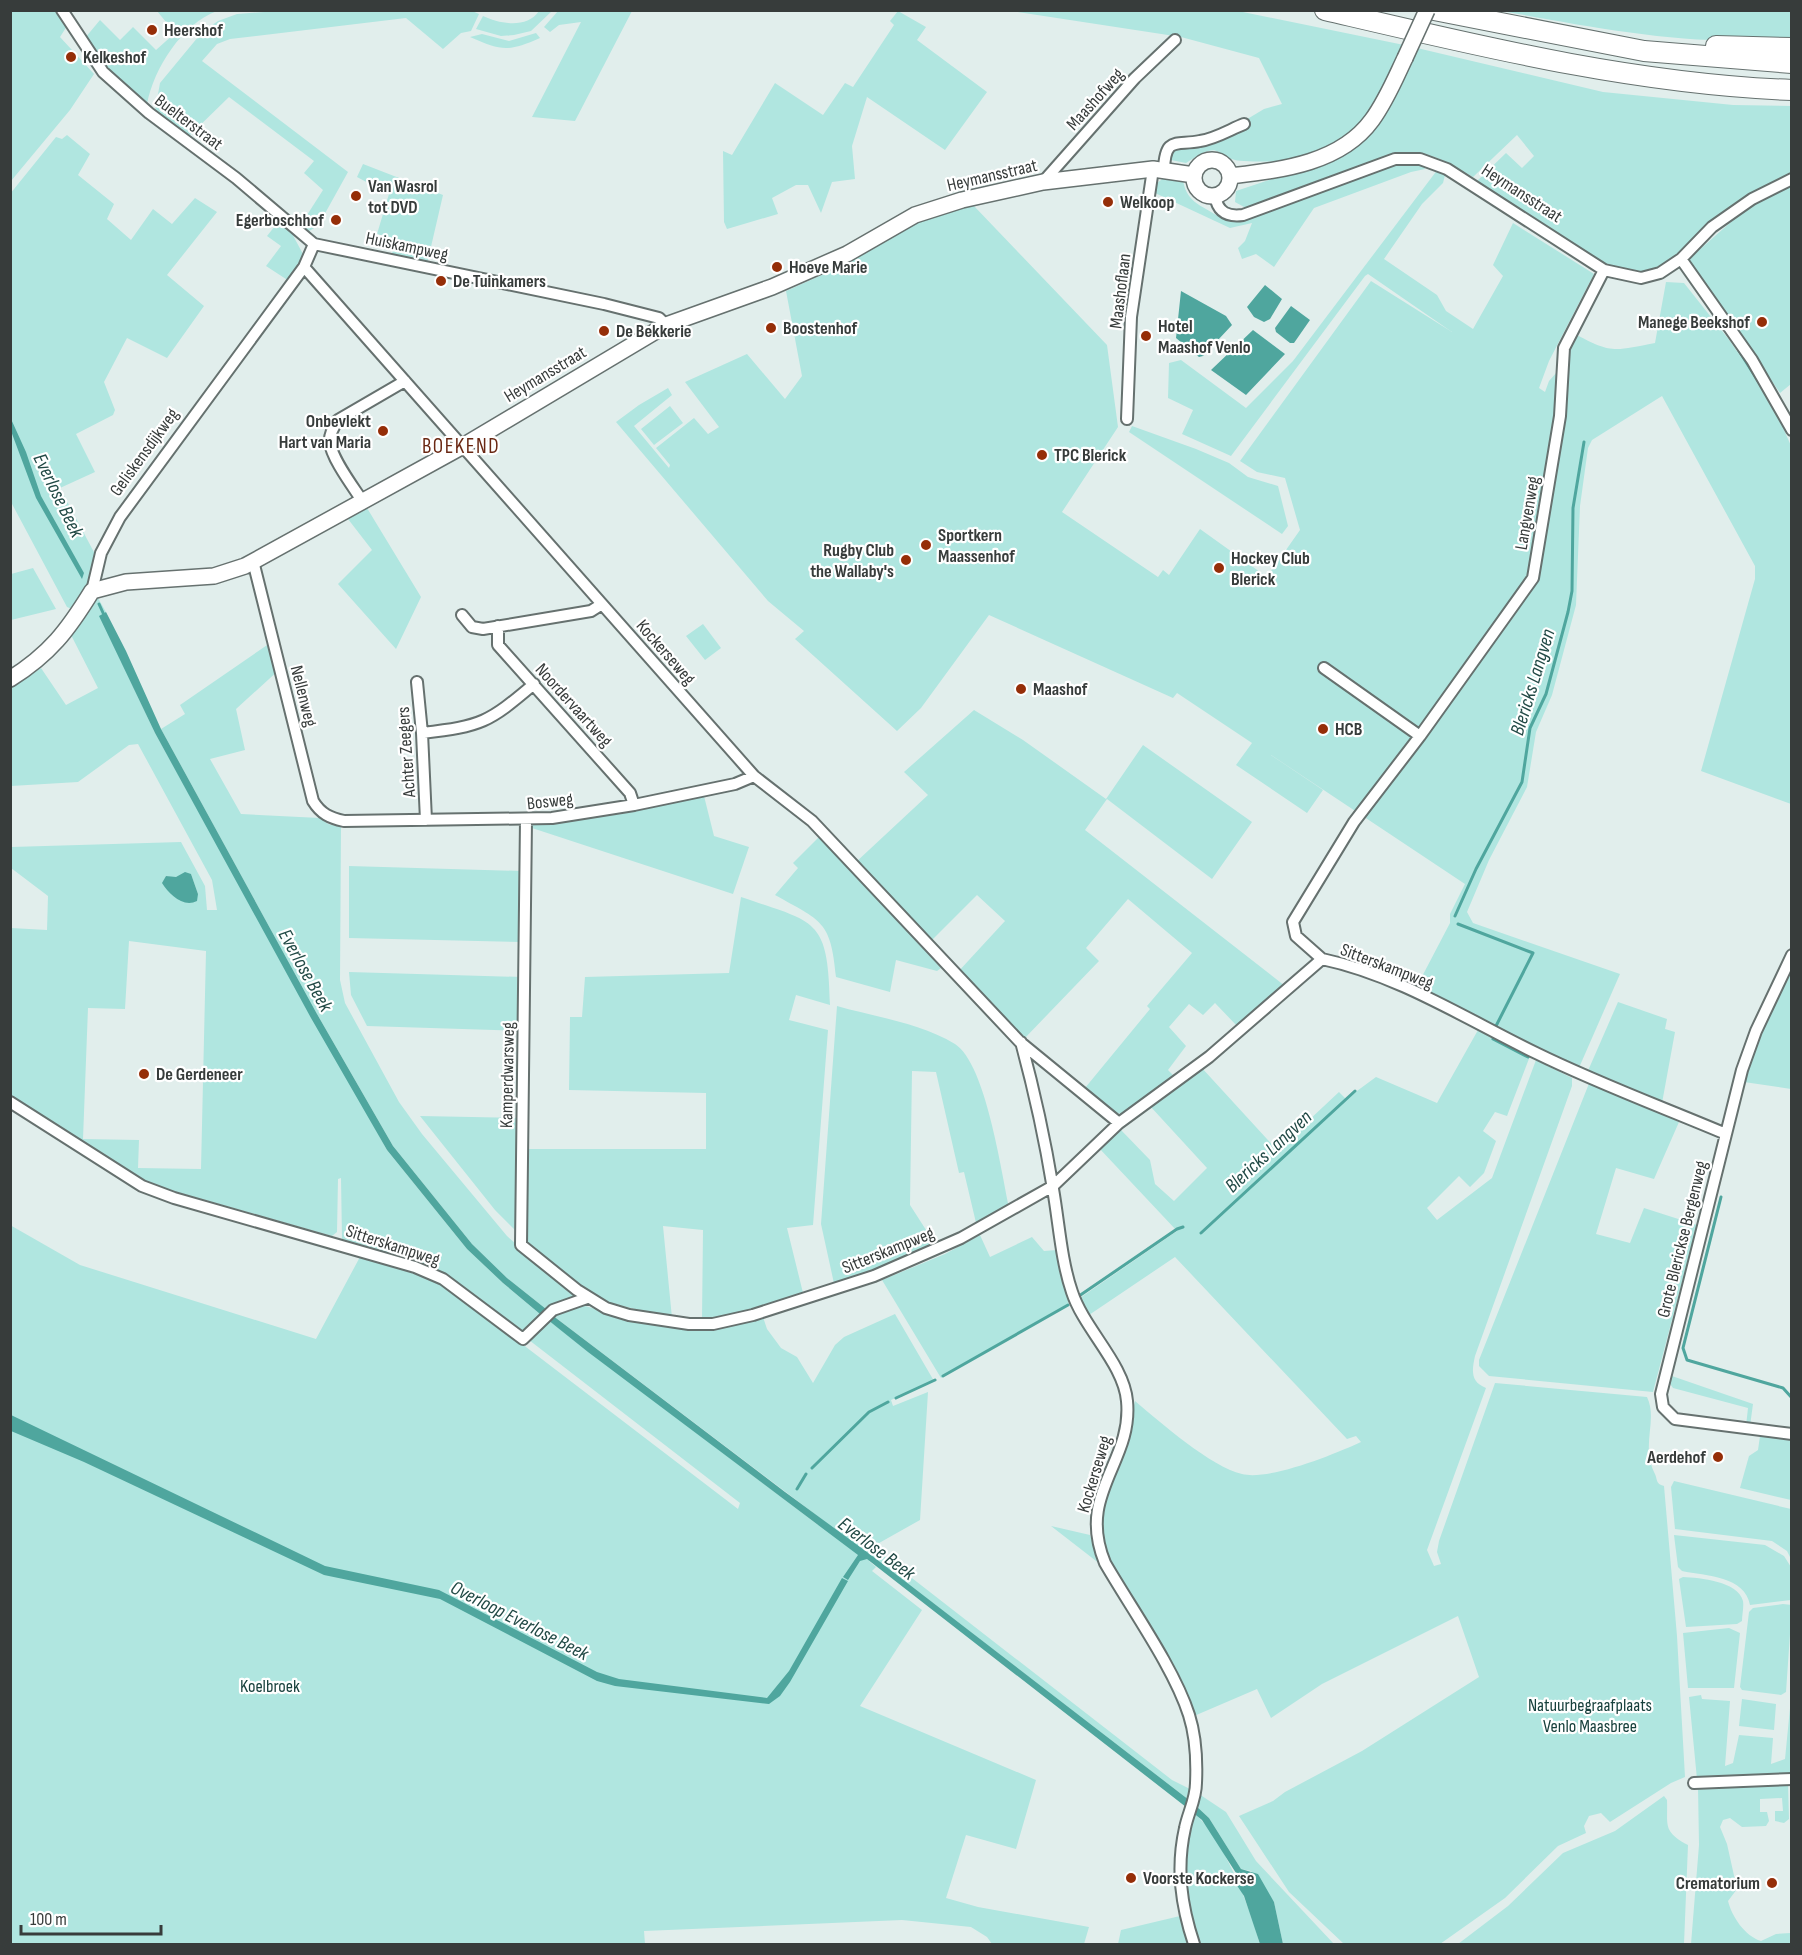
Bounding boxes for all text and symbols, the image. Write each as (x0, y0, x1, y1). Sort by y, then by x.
place label: Heershof (164, 20, 223, 41)
marker: Heershof (145, 23, 159, 37)
place label: Kelkeshof (83, 47, 147, 68)
marker: Kelkeshof (64, 50, 78, 64)
street label: Maashofweg (1062, 64, 1129, 135)
street label: Buelterstraat (151, 90, 227, 155)
street label: Heymansstraat (945, 155, 1040, 196)
street label: Heymansstraat (1477, 160, 1566, 228)
place label: Van Wasrol tot DVD (368, 176, 438, 218)
marker: Van Wasrol tot DVD (349, 189, 363, 203)
place label: Welkoop (1120, 192, 1174, 213)
marker: Welkoop (1101, 195, 1115, 209)
place label: Egerboschhof (236, 210, 324, 231)
marker: Egerboschhof (329, 213, 343, 227)
street label: Huiskampweg (364, 228, 450, 265)
street label: Maashoflaan (1105, 252, 1136, 330)
place label: Hoeve Marie (789, 257, 868, 278)
marker: Hoeve Marie (770, 260, 784, 274)
place label: De Tuinkamers (453, 271, 546, 292)
marker: De Tuinkamers (434, 274, 448, 288)
place label: Manege Beekshof (1638, 312, 1750, 333)
marker: Manege Beekshof (1755, 315, 1769, 329)
place label: Hotel Maashof Venlo (1158, 316, 1251, 358)
place label: Boostenhof (783, 318, 858, 339)
place label: De Bekkerie (616, 321, 692, 342)
marker: Boostenhof (764, 321, 778, 335)
marker: De Bekkerie (597, 324, 611, 338)
marker: Hotel Maashof Venlo (1139, 329, 1153, 343)
street label: Heymansstraat (500, 342, 590, 407)
street label: Geliskensdijkweg (106, 404, 183, 500)
place label: Onbevlekt Hart van Maria (279, 411, 371, 453)
marker: Onbevlekt Hart van Maria (376, 424, 390, 438)
district label: BOEKEND (422, 434, 500, 459)
place label: TPC Blerick (1054, 445, 1127, 466)
marker: TPC Blerick (1035, 448, 1049, 462)
water label: Everlose Beek (28, 450, 89, 542)
street label: Langvenweg (1511, 475, 1544, 552)
place label: Sportkern Maassenhof (938, 525, 1015, 567)
marker: Sportkern Maassenhof (919, 538, 933, 552)
place label: Rugby Club the Wallaby's (810, 540, 894, 582)
place label: Hockey Club Blerick (1231, 548, 1310, 590)
marker: Rugby Club the Wallaby's (899, 553, 913, 567)
marker: Hockey Club Blerick (1212, 561, 1226, 575)
street label: Kockerseweg (632, 616, 700, 689)
water label: Blericks Langven (1505, 626, 1561, 738)
street label: Noordervaartweg (531, 659, 617, 751)
street label: Nellenweg (286, 663, 321, 729)
place label: Maashof (1033, 679, 1088, 700)
marker: Maashof (1014, 682, 1028, 696)
street label: Achter Zeegers (393, 706, 420, 799)
place label: HCB (1335, 719, 1363, 740)
marker: HCB (1316, 722, 1330, 736)
street label: Bosweg (526, 789, 574, 814)
water label: Everlose Beek (273, 925, 338, 1016)
street label: Sitterskampweg (1337, 939, 1436, 994)
street label: Kamperdwarsweg (496, 1022, 519, 1128)
place label: De Gerdeneer (156, 1064, 243, 1085)
marker: De Gerdeneer (137, 1067, 151, 1081)
water label: Blericks Langven (1220, 1105, 1317, 1198)
street label: Grote Blerickse Bergenweg (1653, 1159, 1712, 1320)
street label: Sitterskampweg (343, 1220, 443, 1271)
street label: Sitterskampweg (839, 1222, 937, 1278)
street label: Kockerseweg (1073, 1433, 1116, 1515)
place label: Aerdehof (1646, 1447, 1706, 1468)
marker: Aerdehof (1711, 1450, 1725, 1464)
water label: Everlose Beek (833, 1512, 920, 1586)
water label: Overloop Everlose Beek (446, 1576, 593, 1666)
park label: Koelbroek (240, 1676, 300, 1697)
park label: Natuurbegraafplaats Venlo Maasbree (1528, 1695, 1652, 1737)
place label: Voorste Kockerse (1143, 1868, 1254, 1889)
marker: Voorste Kockerse (1124, 1871, 1138, 1885)
place label: Crematorium (1676, 1873, 1760, 1894)
marker: Crematorium (1765, 1876, 1779, 1890)
scale bar (21, 1898, 160, 1936)
text: 100 m (30, 1909, 67, 1930)

